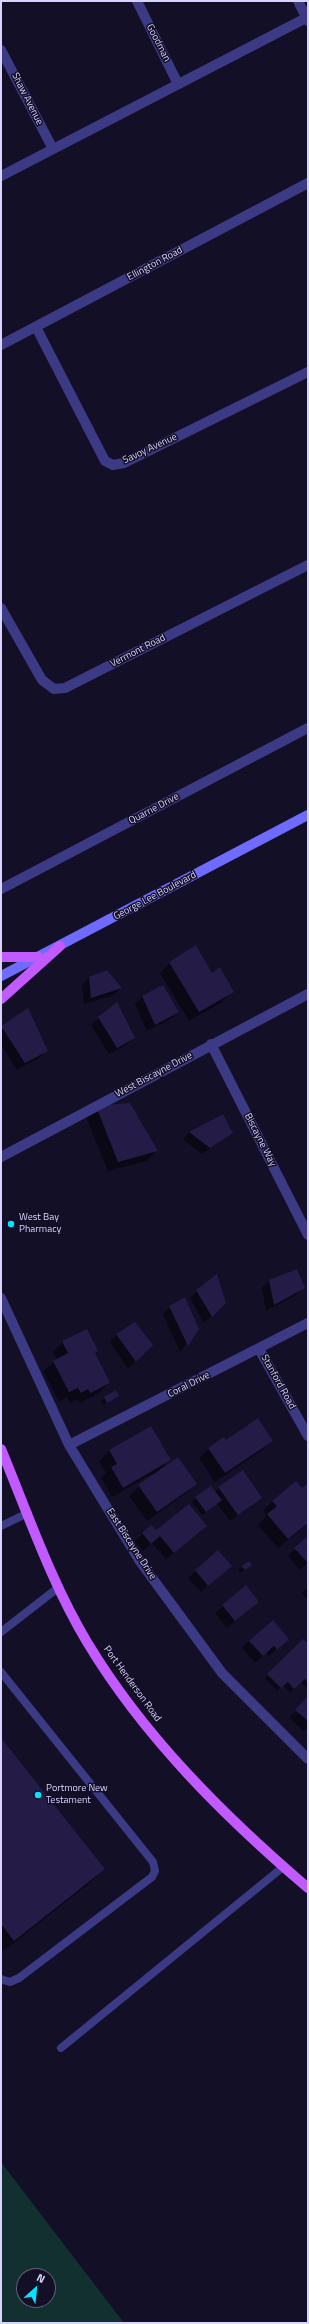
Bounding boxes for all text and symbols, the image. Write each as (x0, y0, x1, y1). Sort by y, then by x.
street label: Goodman (143, 22, 173, 64)
street label: Shaw Avenue (9, 71, 45, 127)
street label: Ellington Road (125, 244, 185, 284)
street label: Savoy Avenue (121, 431, 179, 467)
street label: Vermont Road (108, 632, 168, 670)
street label: Quarrie Drive (127, 791, 181, 827)
street label: George Lee Boulevard (112, 869, 198, 923)
street label: West Biscayne Drive (113, 1050, 195, 1100)
street label: Biscayne Way (241, 1111, 279, 1169)
place label: West Bay Pharmacy (19, 1212, 61, 1236)
marker: West Bay Pharmacy (6, 1219, 16, 1229)
street label: Stanford Road (258, 1353, 298, 1411)
street label: Coral Drive (166, 1369, 212, 1401)
street label: East Biscayne Drive (103, 1506, 159, 1582)
street label: Port Henderson Road (101, 1644, 163, 1724)
place label: Portmore New Testament (46, 1783, 108, 1806)
marker: Portmore New Testament (33, 1790, 43, 1800)
north arrow (16, 2268, 56, 2308)
text: N (34, 2269, 48, 2287)

